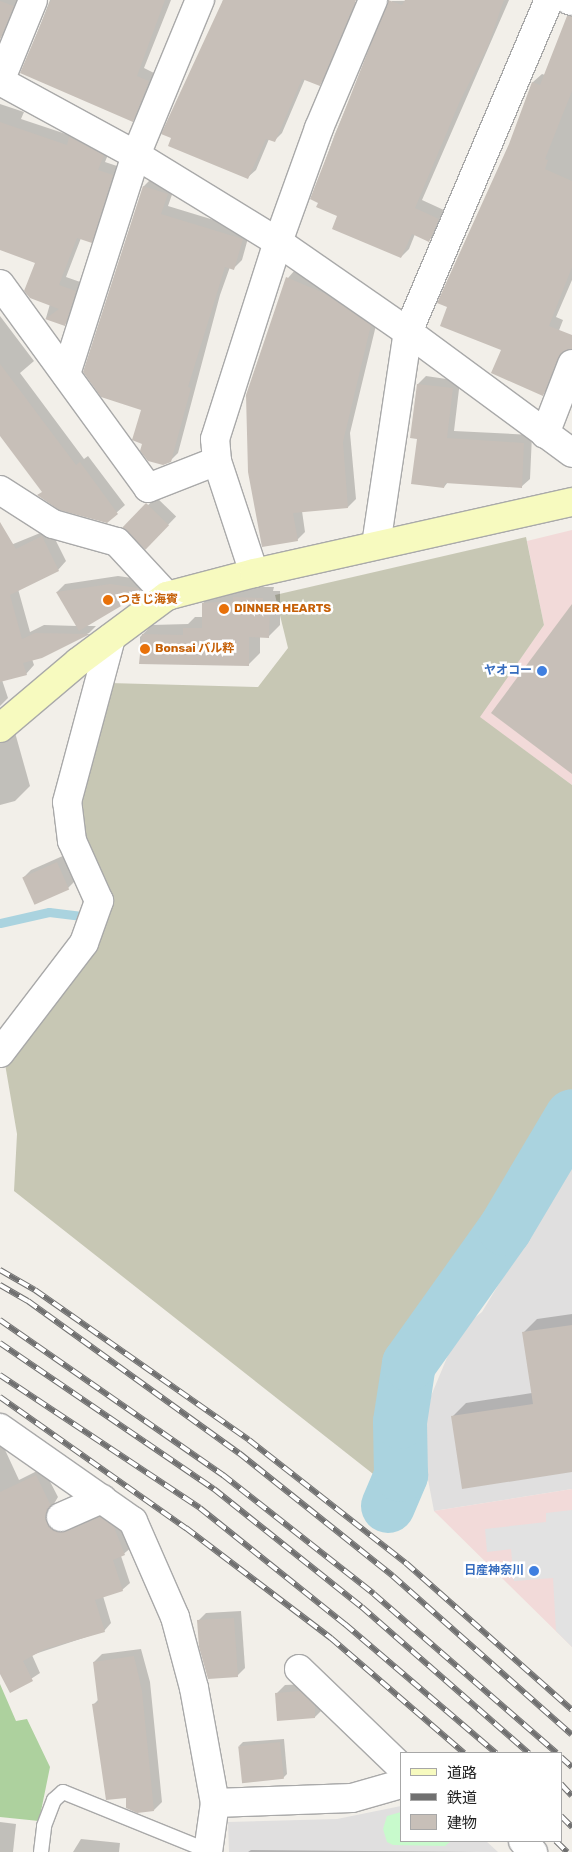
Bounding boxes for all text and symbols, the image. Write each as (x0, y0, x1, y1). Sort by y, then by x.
place label: つきじ海賓 (118, 593, 178, 607)
marker: つきじ海賓 (102, 594, 114, 606)
place label: DINNER HEARTS (234, 602, 331, 616)
marker: DINNER HEARTS (218, 603, 230, 615)
place label: Bonsai バル粋 (155, 642, 234, 656)
marker: Bonsai バル粋 (139, 643, 151, 655)
place label: ヤオコー (484, 664, 532, 678)
marker: ヤオコー (536, 665, 548, 677)
place label: 日産神奈川 (464, 1564, 524, 1578)
marker: 日産神奈川 (528, 1565, 540, 1577)
legend (400, 1752, 562, 1842)
text: 道路 (447, 1764, 477, 1782)
text: 鉄道 (447, 1789, 477, 1807)
text: 建物 (447, 1814, 477, 1832)

